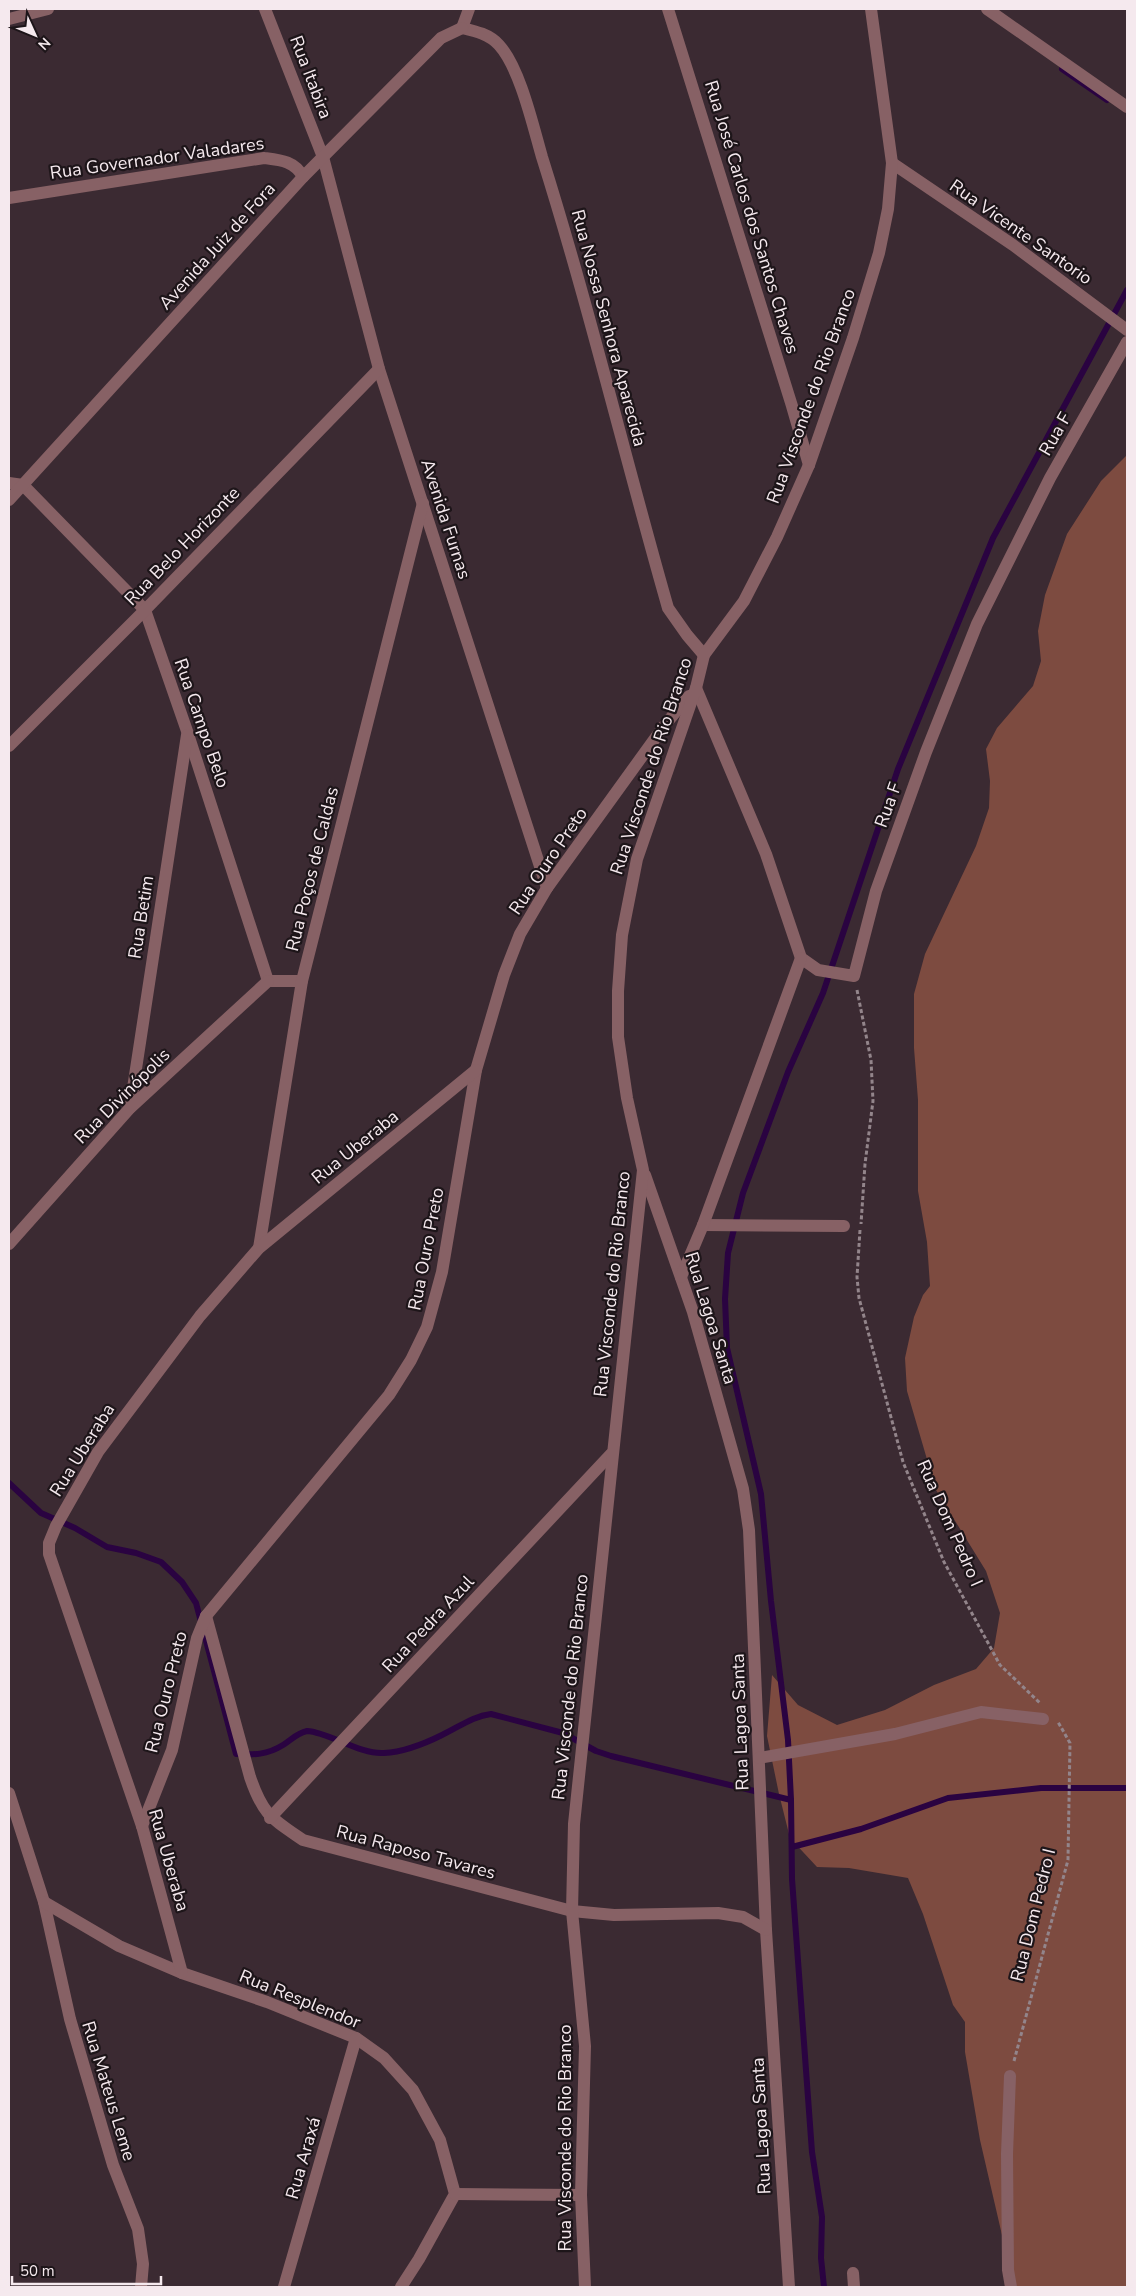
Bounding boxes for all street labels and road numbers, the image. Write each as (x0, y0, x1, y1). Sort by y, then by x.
street label: Rua Itabira (284, 32, 338, 122)
street label: Rua José Carlos dos Santos Chaves (699, 77, 805, 357)
street label: Rua Governador Valadares (48, 131, 266, 185)
street label: Rua Vicente Santorio (945, 174, 1097, 290)
street label: Avenida Juiz de Fora (153, 177, 281, 315)
street label: Rua Nossa Senhora Aparecida (566, 207, 652, 449)
street label: Rua Visconde do Rio Branco (761, 285, 861, 507)
street label: Rua F (1033, 408, 1077, 460)
street label: Avenida Furnas (415, 456, 477, 582)
street label: Rua Belo Horizonte (119, 481, 245, 611)
street label: Rua Visconde do Rio Branco (605, 654, 697, 878)
street label: Rua Campo Belo (169, 655, 235, 791)
street label: Rua F (869, 779, 907, 831)
street label: Rua Poços de Caldas (280, 784, 344, 954)
street label: Rua Ouro Preto (503, 803, 593, 919)
street label: Rua Betim (123, 874, 159, 960)
street label: Rua Divinópolis (69, 1043, 175, 1149)
street label: Rua Uberaba (306, 1105, 404, 1189)
street label: Rua Visconde do Rio Branco (588, 1170, 636, 1398)
street label: Rua Ouro Preto (402, 1186, 450, 1312)
street label: Rua Lagoa Santa (679, 1249, 743, 1387)
street label: Rua Uberaba (44, 1399, 120, 1501)
street label: Rua Dom Pedro I (911, 1456, 989, 1590)
street label: Rua Pedra Azul (377, 1570, 480, 1678)
street label: Rua Visconde do Rio Branco (546, 1573, 594, 1801)
street label: Rua Ouro Preto (139, 1629, 193, 1755)
street label: Rua Lagoa Santa (726, 1653, 754, 1791)
street label: Rua Uberaba (143, 1806, 195, 1914)
street label: Rua Raposo Tavares (334, 1819, 498, 1885)
street label: Rua Dom Pedro I (1005, 1846, 1061, 1984)
street label: Rua Resplendor (236, 1964, 365, 2034)
street label: Rua Mateus Leme (76, 2018, 142, 2164)
street label: Rua Visconde do Rio Branco (553, 2024, 577, 2252)
street label: Rua Lagoa Santa (745, 2057, 777, 2195)
street label: Rua Araxá (280, 2114, 326, 2202)

